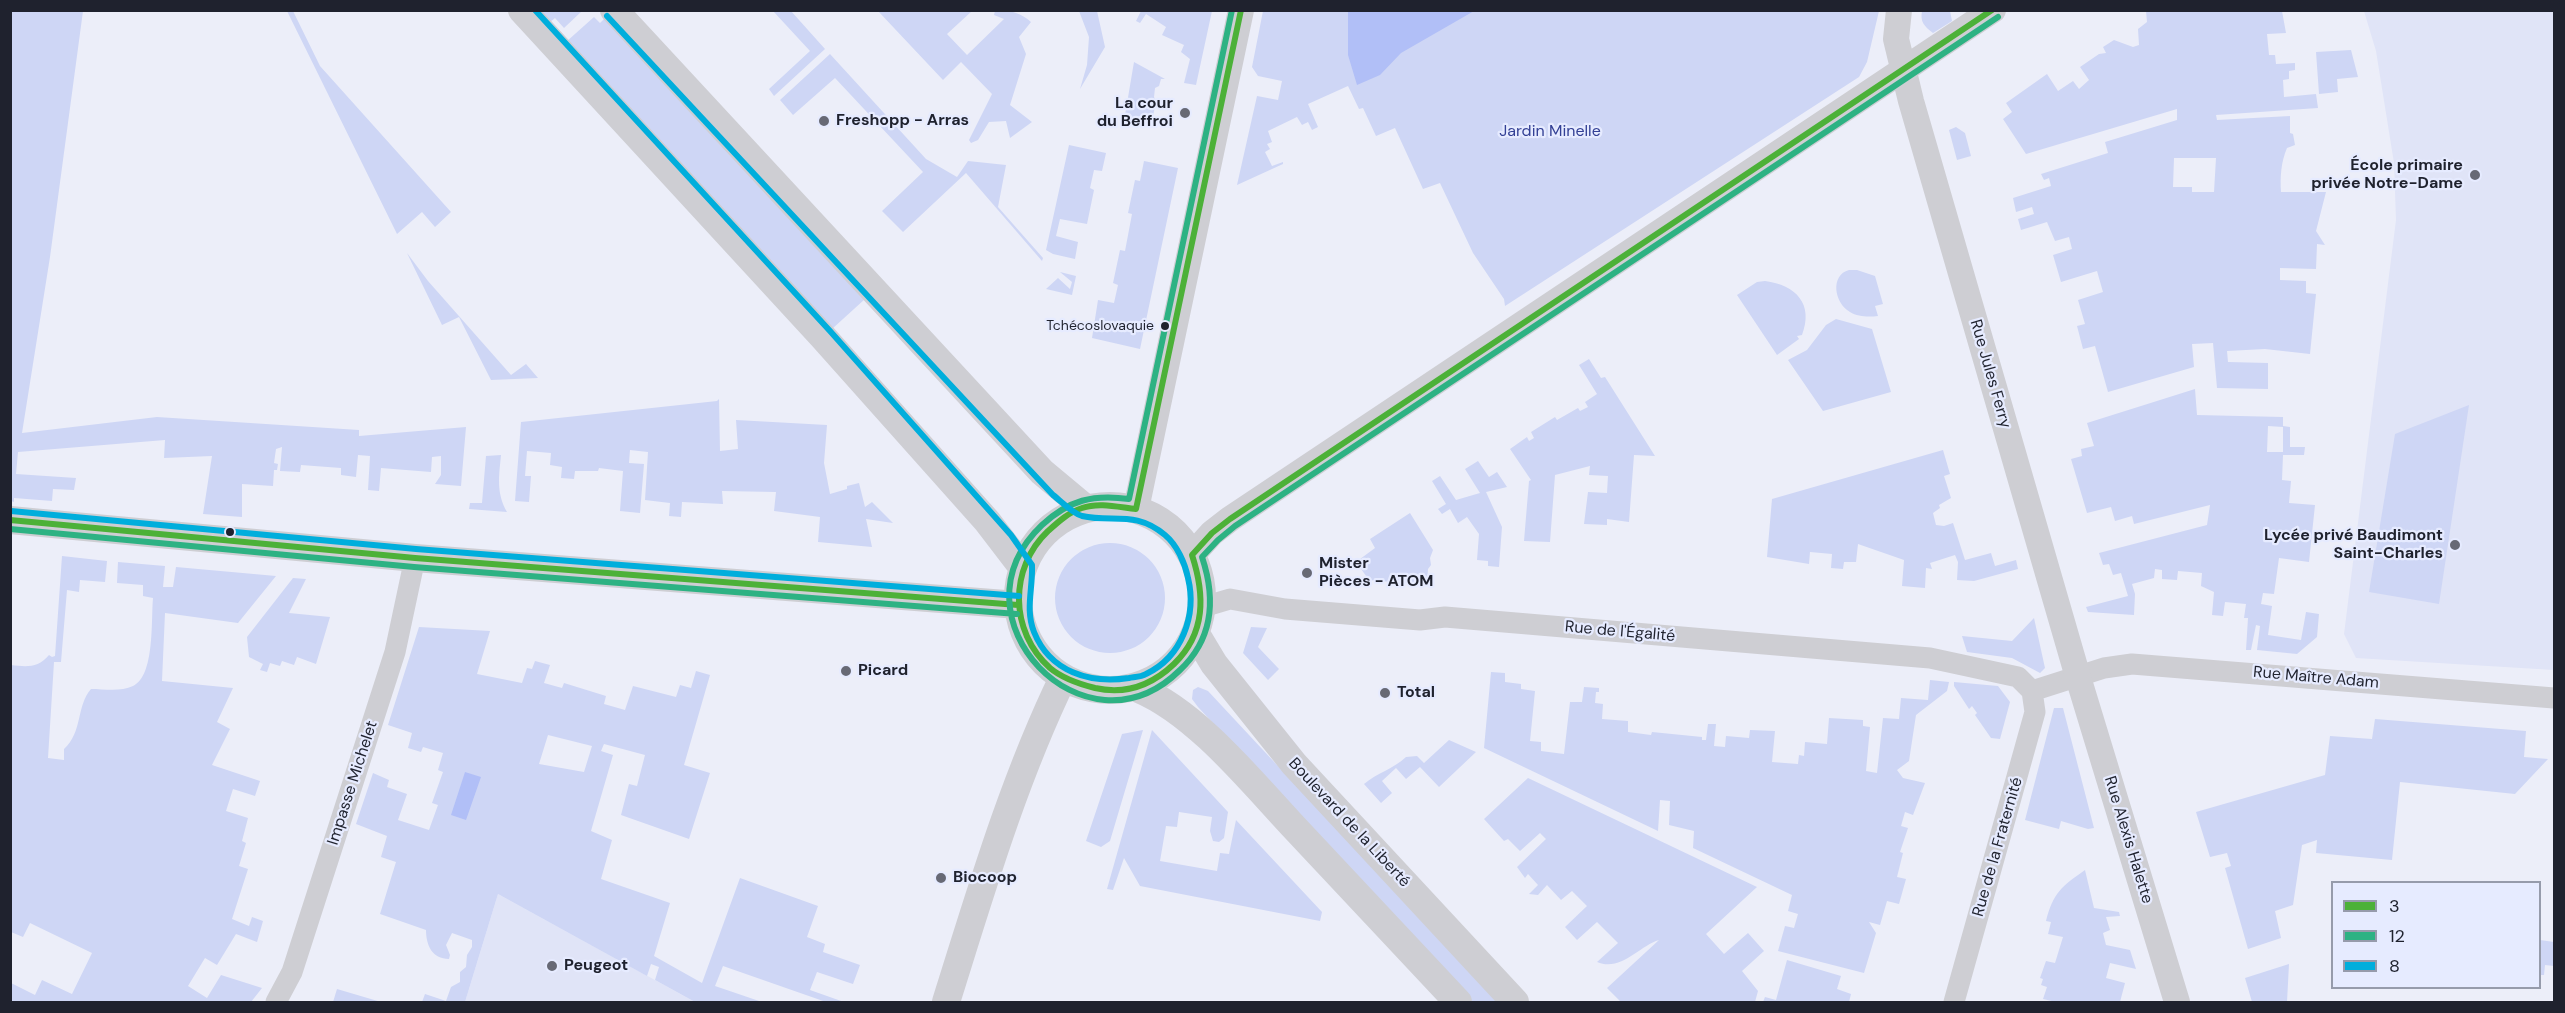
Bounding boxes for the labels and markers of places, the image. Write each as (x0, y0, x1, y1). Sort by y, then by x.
place label: La cour du Beffroi (1097, 94, 1173, 132)
marker: La cour du Beffroi (1178, 106, 1192, 120)
place label: Freshopp - Arras (836, 111, 969, 131)
marker: Freshopp - Arras (817, 114, 831, 128)
place label: École primaire privée Notre-Dame (2311, 156, 2463, 194)
marker: École primaire privée Notre-Dame (2468, 168, 2482, 182)
place label: Tchécoslovaquie (1046, 318, 1154, 334)
marker: Tchécoslovaquie (1159, 320, 1171, 332)
unlabelled marker (224, 526, 236, 538)
place label: Lycée privé Baudimont Saint-Charles (2264, 526, 2443, 564)
marker: Lycée privé Baudimont Saint-Charles (2448, 538, 2462, 552)
place label: Mister Pièces - ATOM (1319, 554, 1433, 592)
marker: Mister Pièces - ATOM (1300, 566, 1314, 580)
place label: Picard (858, 661, 908, 681)
marker: Picard (839, 664, 853, 678)
place label: Total (1397, 683, 1435, 703)
marker: Total (1378, 686, 1392, 700)
place label: Biocoop (953, 868, 1017, 888)
marker: Biocoop (934, 871, 948, 885)
place label: Peugeot (564, 956, 628, 976)
marker: Peugeot (545, 959, 559, 973)

